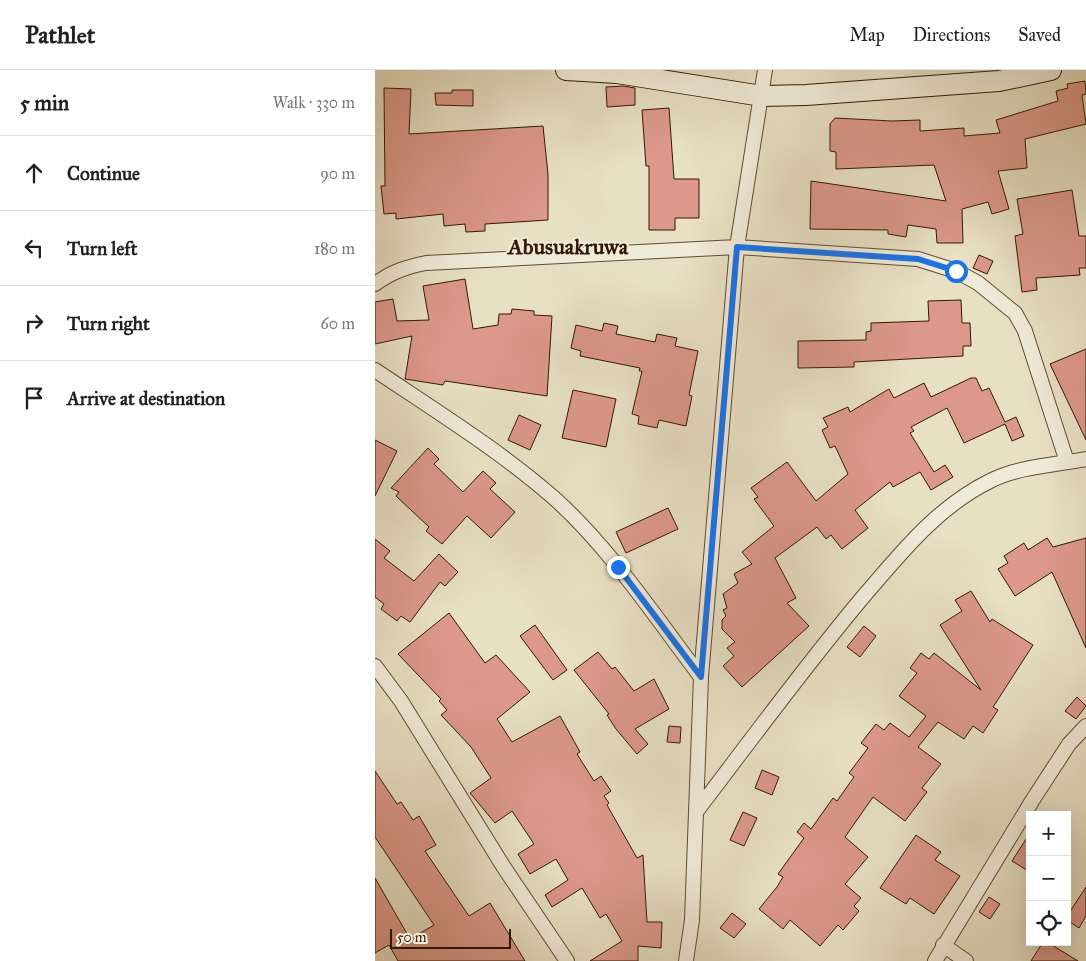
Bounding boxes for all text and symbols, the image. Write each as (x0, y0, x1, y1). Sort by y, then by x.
text: Pathlet (25, 20, 95, 50)
text: Map (849, 24, 885, 46)
text: Directions (913, 24, 990, 46)
text: Saved (1018, 24, 1061, 46)
text: 5 min (20, 90, 69, 116)
text: Walk · 330 m (273, 93, 355, 112)
icon: ahead (20, 159, 48, 187)
text: Continue (67, 162, 140, 185)
text: 90 m (320, 164, 355, 183)
district label: Abusuakruwa (506, 233, 629, 260)
icon: left (20, 234, 48, 262)
text: Turn left (67, 237, 137, 260)
text: 180 m (314, 239, 355, 258)
route start (945, 260, 968, 283)
icon: right (20, 309, 48, 337)
text: Turn right (67, 312, 150, 335)
text: 60 m (321, 314, 355, 333)
icon: arrive (20, 384, 48, 412)
text: Arrive at destination (67, 387, 225, 410)
route end (607, 556, 630, 579)
map controls (1026, 811, 1071, 946)
button: + (1026, 811, 1071, 856)
button: − (1026, 856, 1071, 901)
button: locate (1026, 901, 1071, 946)
scale bar (390, 926, 511, 949)
text: 50 m (397, 929, 426, 946)

